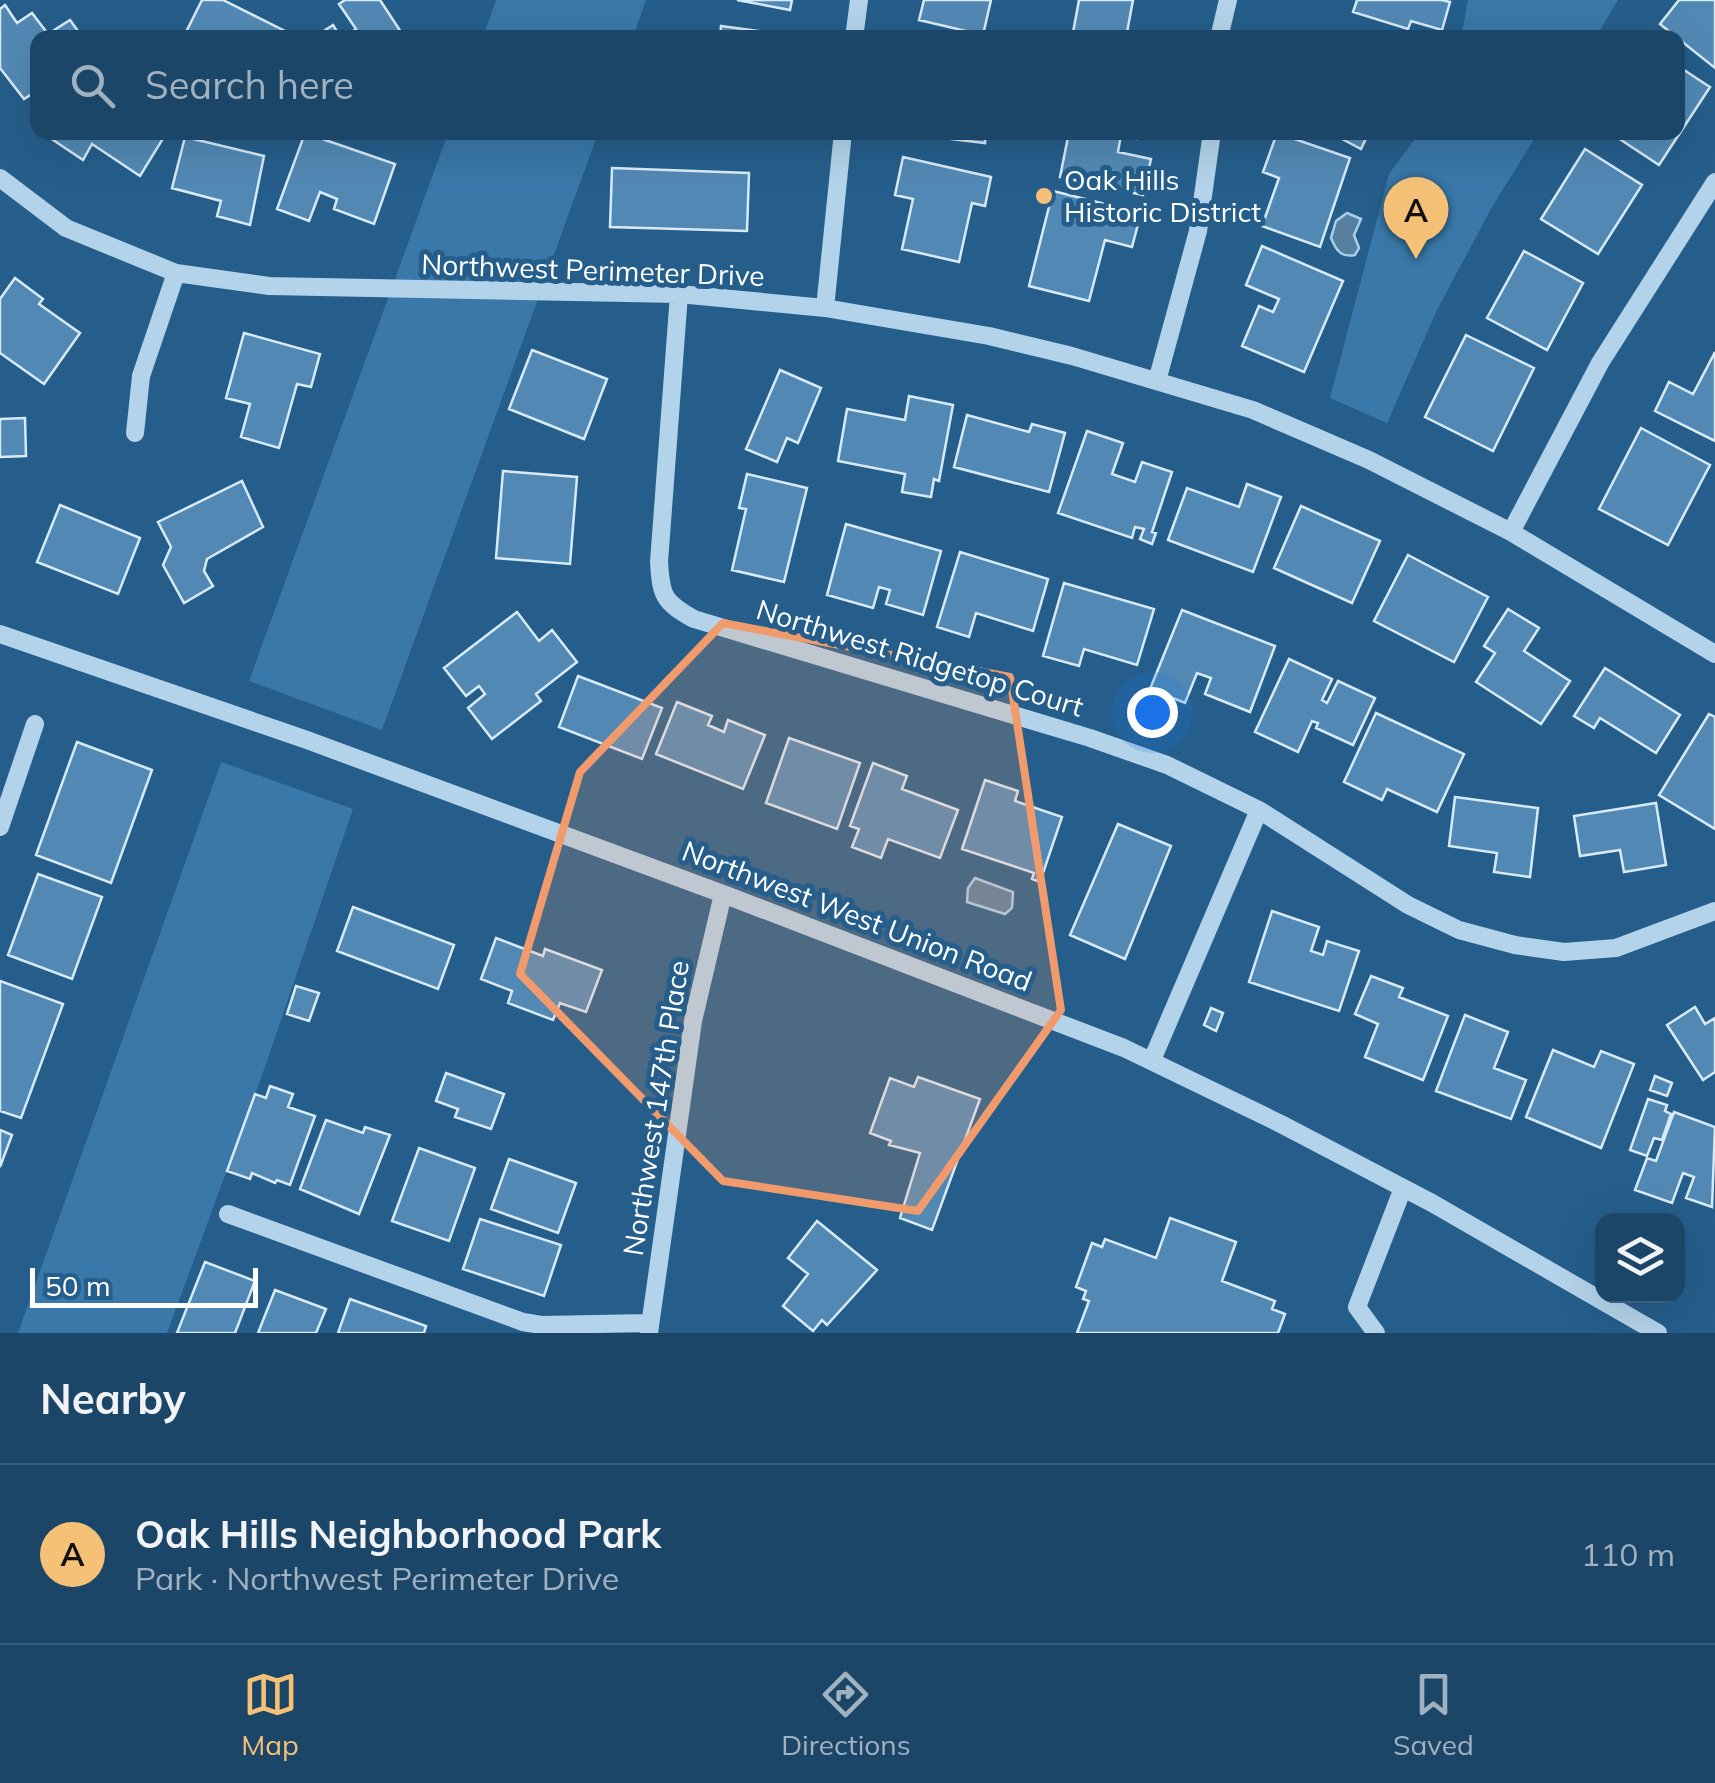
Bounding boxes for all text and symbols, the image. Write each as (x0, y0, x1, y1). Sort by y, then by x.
search box (30, 30, 1685, 140)
icon: search (65, 58, 120, 113)
text: Search here (145, 61, 354, 109)
place label: Oak Hills Historic District (1064, 162, 1261, 229)
pin: A (1384, 176, 1448, 259)
marker: Oak Hills Historic District (1033, 185, 1055, 207)
street label: Northwest Perimeter Drive (421, 246, 765, 293)
street label: Northwest Ridgetop Court (753, 591, 1088, 724)
your location (1127, 687, 1178, 738)
street label: Northwest West Union Road (677, 833, 1037, 998)
street label: Northwest 147th Place (615, 958, 696, 1258)
map controls (1595, 1213, 1685, 1303)
button: layers (1595, 1213, 1685, 1303)
scale bar (30, 1263, 258, 1308)
text: 50 m (45, 1268, 111, 1303)
text: Nearby (40, 1372, 186, 1425)
text: Oak Hills Neighborhood Park (135, 1510, 661, 1558)
text: A (60, 1534, 85, 1574)
text: 110 m (1581, 1534, 1675, 1574)
text: Park · Northwest Perimeter Drive (135, 1558, 619, 1598)
tab: Map (241, 1667, 299, 1762)
tab: Directions (781, 1667, 911, 1762)
tab: Saved (1393, 1667, 1474, 1762)

